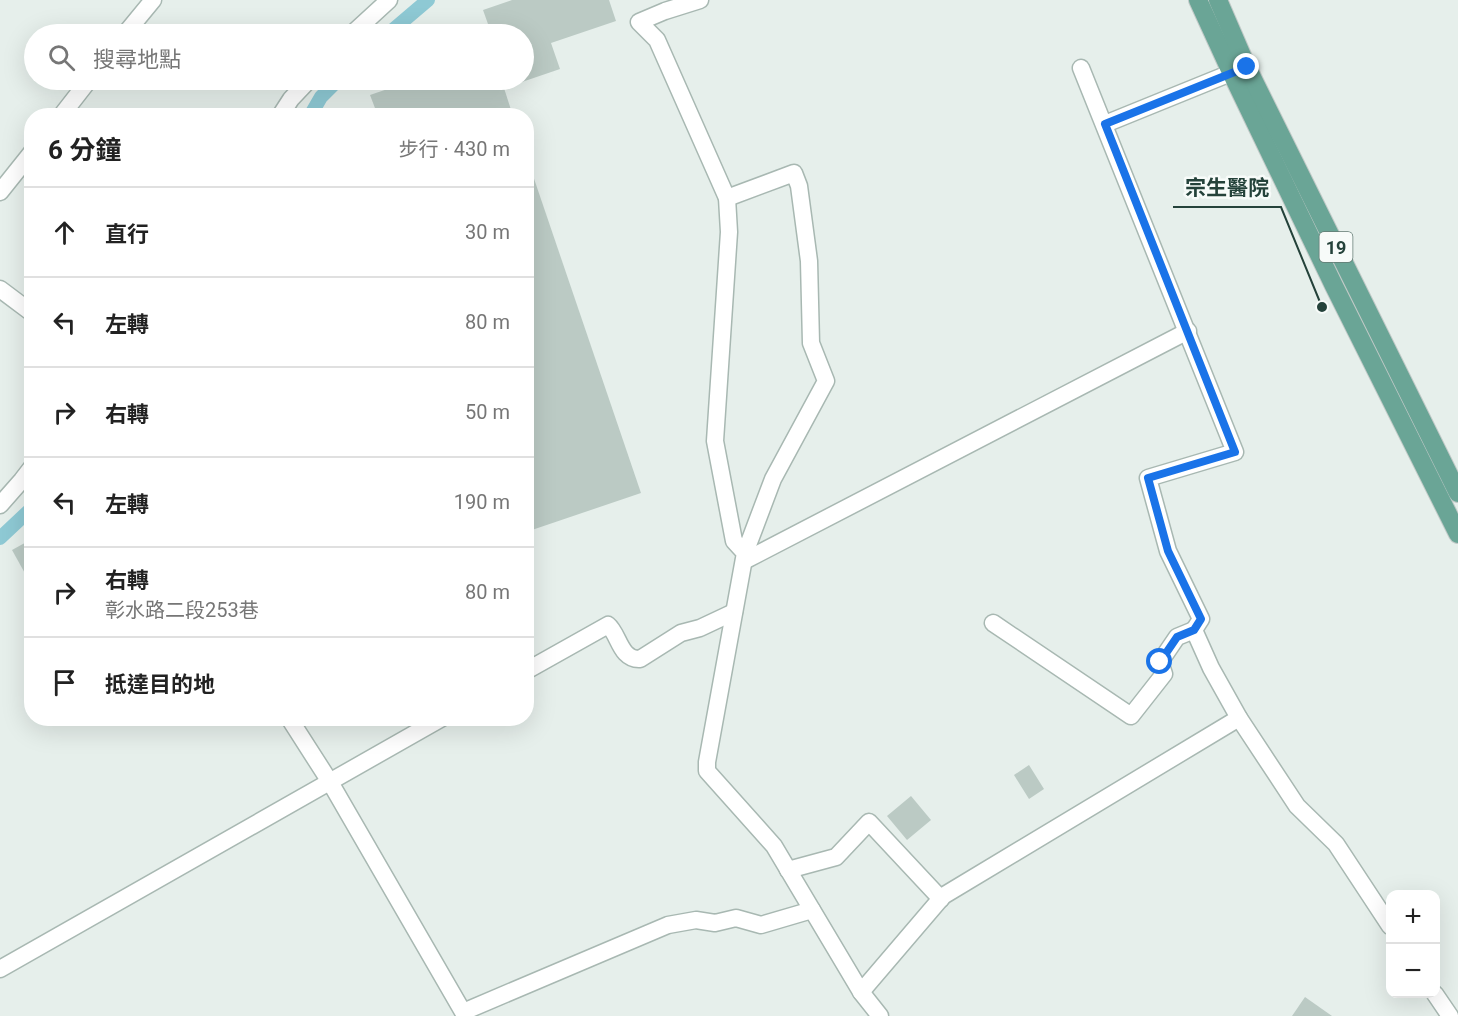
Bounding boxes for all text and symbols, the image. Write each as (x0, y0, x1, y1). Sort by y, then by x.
search box (24, 24, 534, 90)
icon: search (45, 41, 78, 74)
text: 搜尋地點 (93, 47, 181, 72)
route end (1233, 53, 1259, 79)
text: 6 分鐘 (48, 135, 121, 165)
text: 步行 · 430 m (399, 137, 510, 161)
callout: 宗生醫院 (1173, 168, 1281, 207)
text: 宗生醫院 (1185, 176, 1269, 200)
icon: ahead (48, 216, 81, 249)
text: 30 m (465, 220, 510, 244)
text: 直行 (105, 222, 149, 247)
road number: 19 (1320, 232, 1352, 262)
icon: left (48, 306, 81, 339)
text: 80 m (465, 310, 510, 334)
text: 左轉 (105, 312, 149, 337)
icon: right (48, 396, 81, 429)
text: 50 m (465, 400, 510, 424)
text: 右轉 (105, 402, 149, 427)
icon: left (48, 486, 81, 519)
text: 190 m (454, 490, 510, 514)
text: 左轉 (105, 492, 149, 517)
text: 右轉 (105, 568, 149, 593)
icon: right (48, 576, 81, 609)
text: 80 m (465, 580, 510, 604)
text: 彰水路二段253巷 (105, 598, 259, 622)
route start (1146, 648, 1172, 674)
icon: arrive (48, 666, 81, 699)
text: 抵達目的地 (105, 672, 215, 697)
map controls (1386, 890, 1440, 998)
button: + (1386, 890, 1440, 944)
button: − (1386, 944, 1440, 998)

